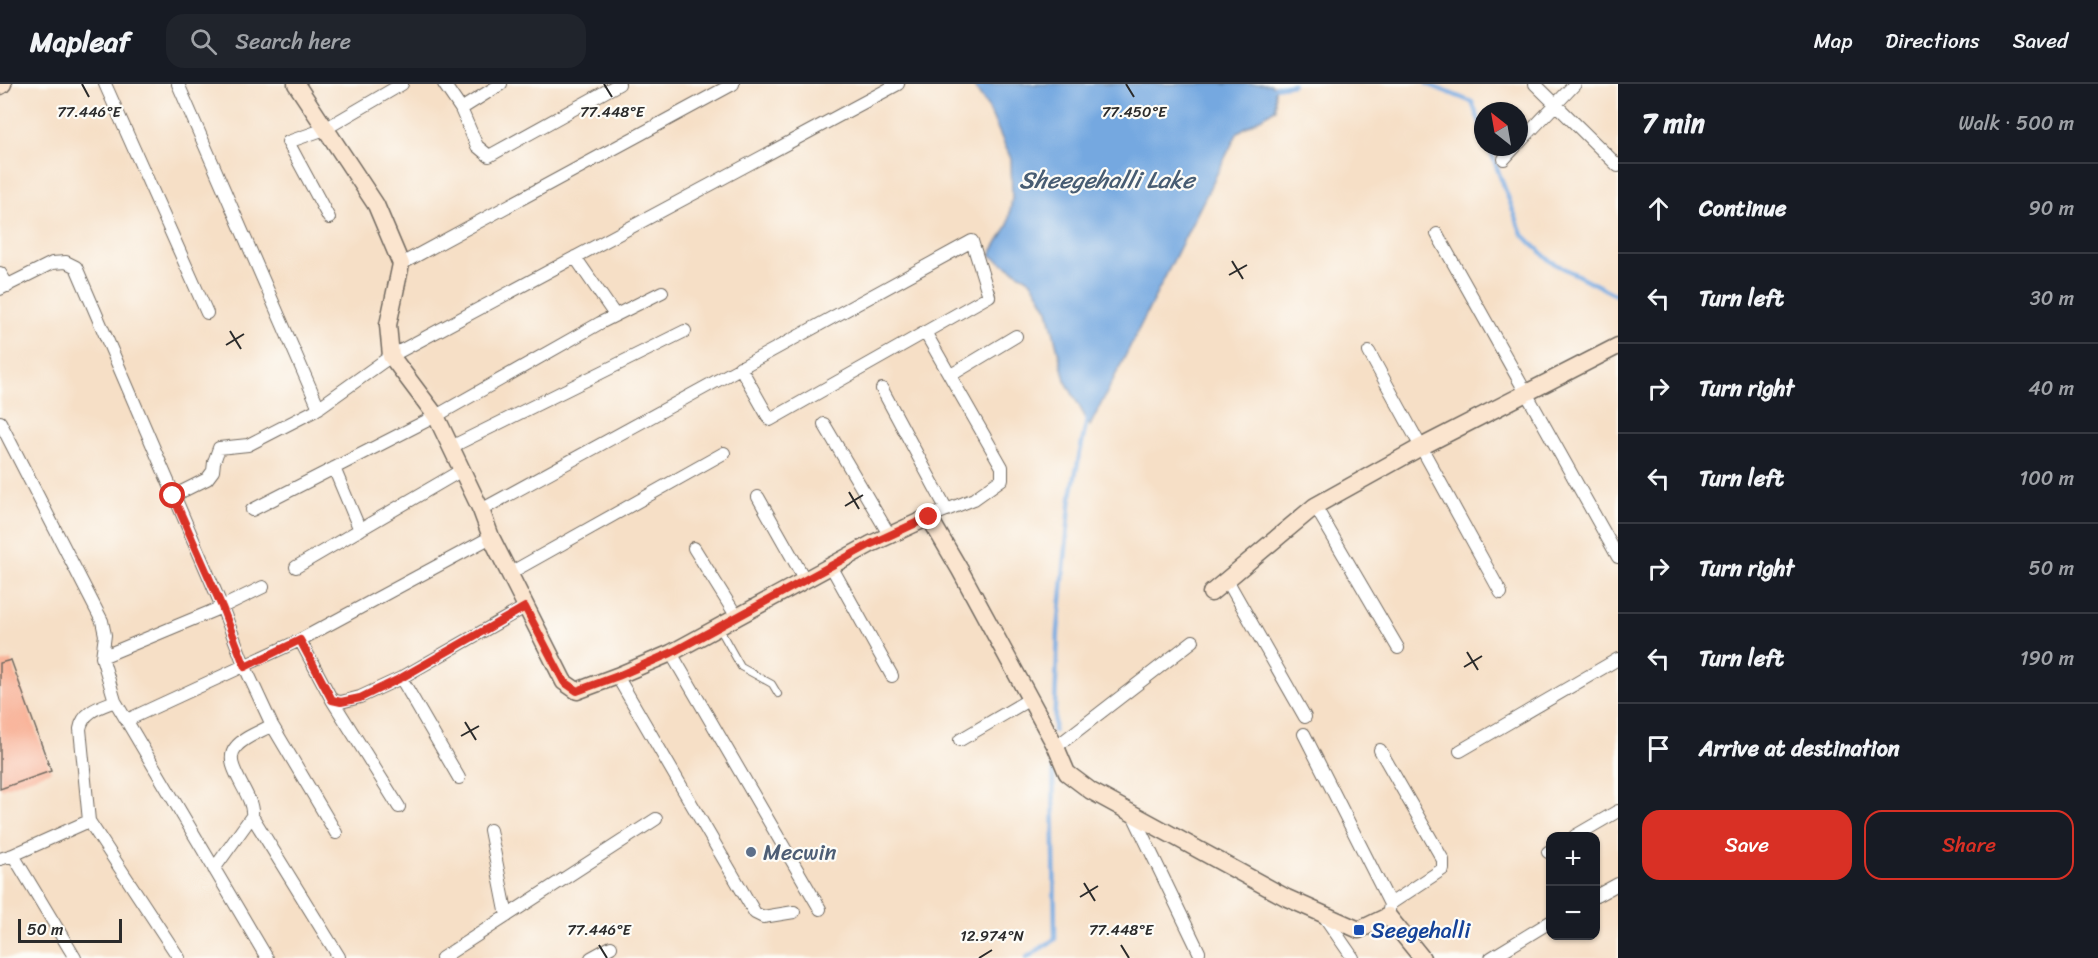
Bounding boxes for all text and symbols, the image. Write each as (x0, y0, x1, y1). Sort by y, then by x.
search box (166, 14, 586, 68)
text: Mapleaf (30, 17, 130, 66)
text: Search here (235, 22, 351, 61)
text: Map (1814, 22, 1852, 60)
text: Directions (1885, 22, 1980, 60)
text: Saved (2013, 22, 2068, 60)
icon: search (187, 25, 220, 58)
text: 77.446°E (57, 99, 123, 125)
text: 77.448°E (580, 99, 646, 125)
text: 77.450°E (1102, 99, 1168, 125)
text: 7 min (1642, 100, 1705, 146)
north arrow (1474, 102, 1528, 156)
text: Walk · 500 m (1958, 106, 2074, 141)
water label: Sheegehalli Lake (1019, 159, 1197, 201)
text: Continue (1699, 189, 1787, 228)
text: 90 m (2029, 191, 2074, 226)
icon: ahead (1642, 192, 1675, 225)
text: Turn left (1699, 279, 1784, 318)
text: 30 m (2030, 281, 2074, 316)
icon: left (1642, 282, 1675, 315)
text: Turn right (1699, 369, 1794, 408)
text: 40 m (2028, 371, 2074, 406)
icon: right (1642, 372, 1675, 405)
text: Turn left (1699, 459, 1784, 498)
text: 100 m (2020, 461, 2074, 496)
icon: left (1642, 462, 1675, 495)
route start (159, 482, 185, 508)
route end (915, 503, 941, 529)
text: Turn right (1699, 549, 1794, 588)
text: 50 m (2029, 551, 2074, 586)
icon: right (1642, 552, 1675, 585)
text: Turn left (1699, 639, 1784, 678)
text: 190 m (2020, 641, 2074, 676)
icon: left (1642, 642, 1675, 675)
text: Arrive at destination (1699, 729, 1900, 768)
icon: arrive (1642, 732, 1675, 765)
button: Save (1642, 810, 1852, 880)
button: Share (1864, 810, 2074, 880)
map controls (1546, 832, 1600, 940)
button: + (1546, 832, 1600, 886)
place label: Mecwin (763, 833, 837, 872)
marker: Mecwin (744, 845, 758, 859)
button: − (1546, 886, 1600, 940)
place label: Seegehalli (1371, 911, 1471, 950)
text: 50 m (27, 915, 63, 944)
scale bar (18, 916, 122, 944)
text: 77.446°E (567, 917, 633, 943)
text: 77.448°E (1089, 917, 1155, 943)
text: 12.974°N (960, 923, 1024, 949)
marker: Seegehalli (1352, 923, 1366, 937)

